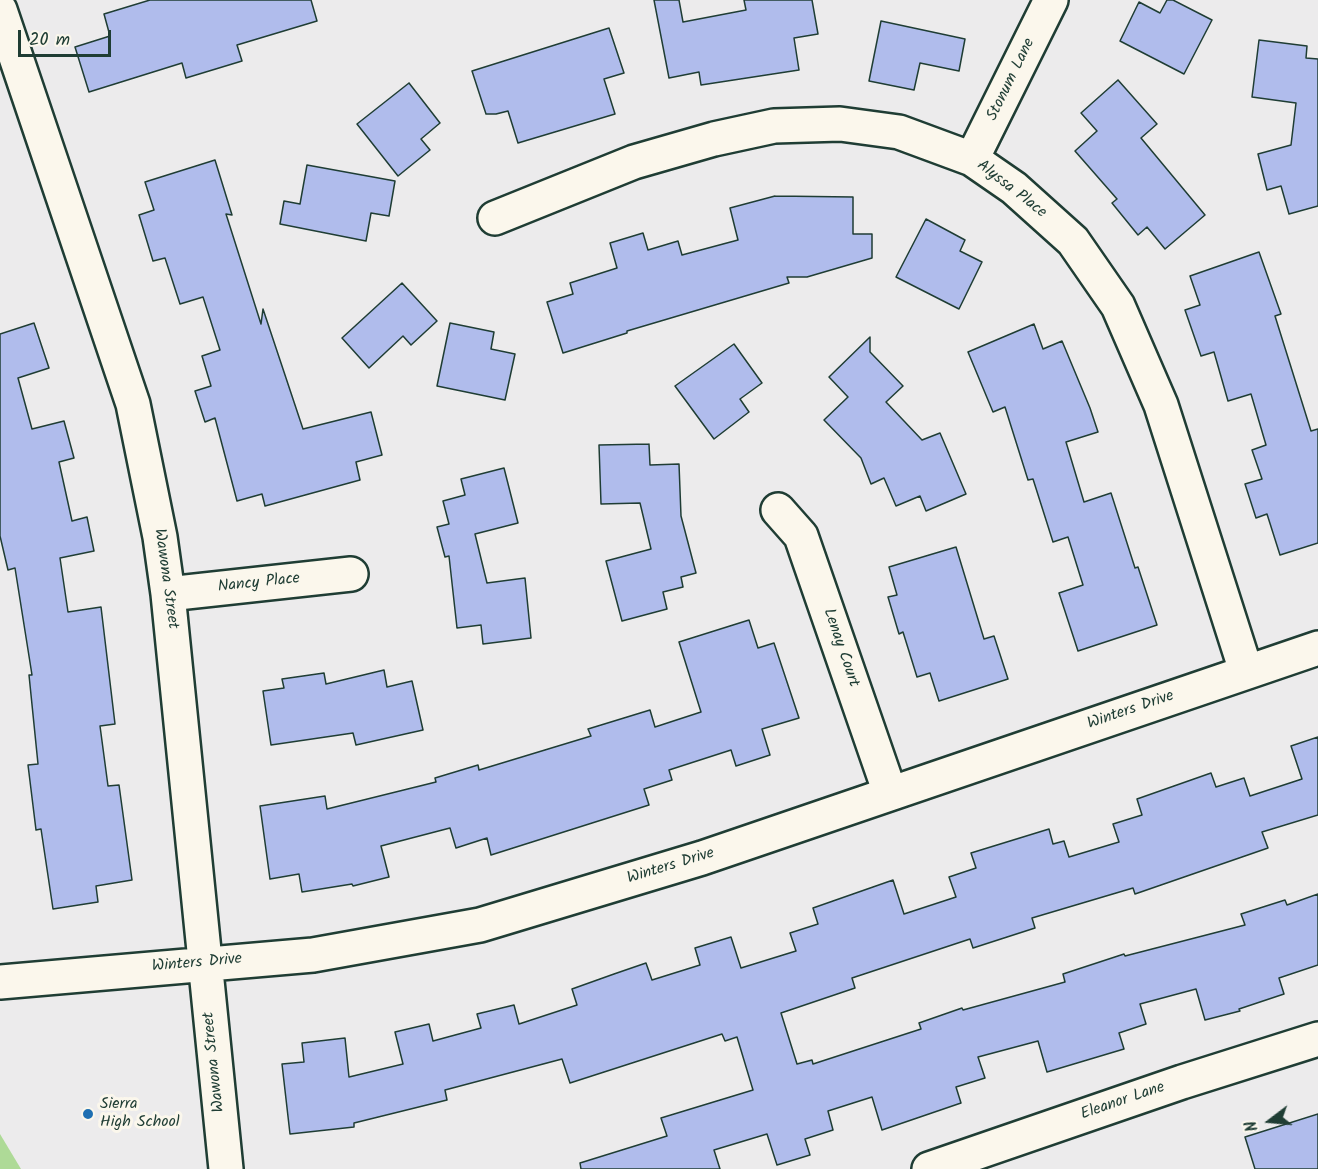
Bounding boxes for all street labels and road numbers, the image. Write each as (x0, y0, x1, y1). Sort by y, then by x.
street label: Stonum Lane (984, 36, 1040, 124)
street label: Alyssa Place (972, 157, 1050, 223)
street label: Wawona Street (148, 528, 182, 630)
street label: Nancy Place (217, 570, 301, 598)
street label: Lenay Court (818, 606, 862, 690)
street label: Winters Drive (1085, 687, 1177, 735)
street label: Winters Drive (625, 845, 717, 889)
street label: Winters Drive (151, 951, 243, 977)
street label: Wawona Street (200, 1011, 230, 1113)
street label: Eleanor Lane (1079, 1079, 1167, 1125)

